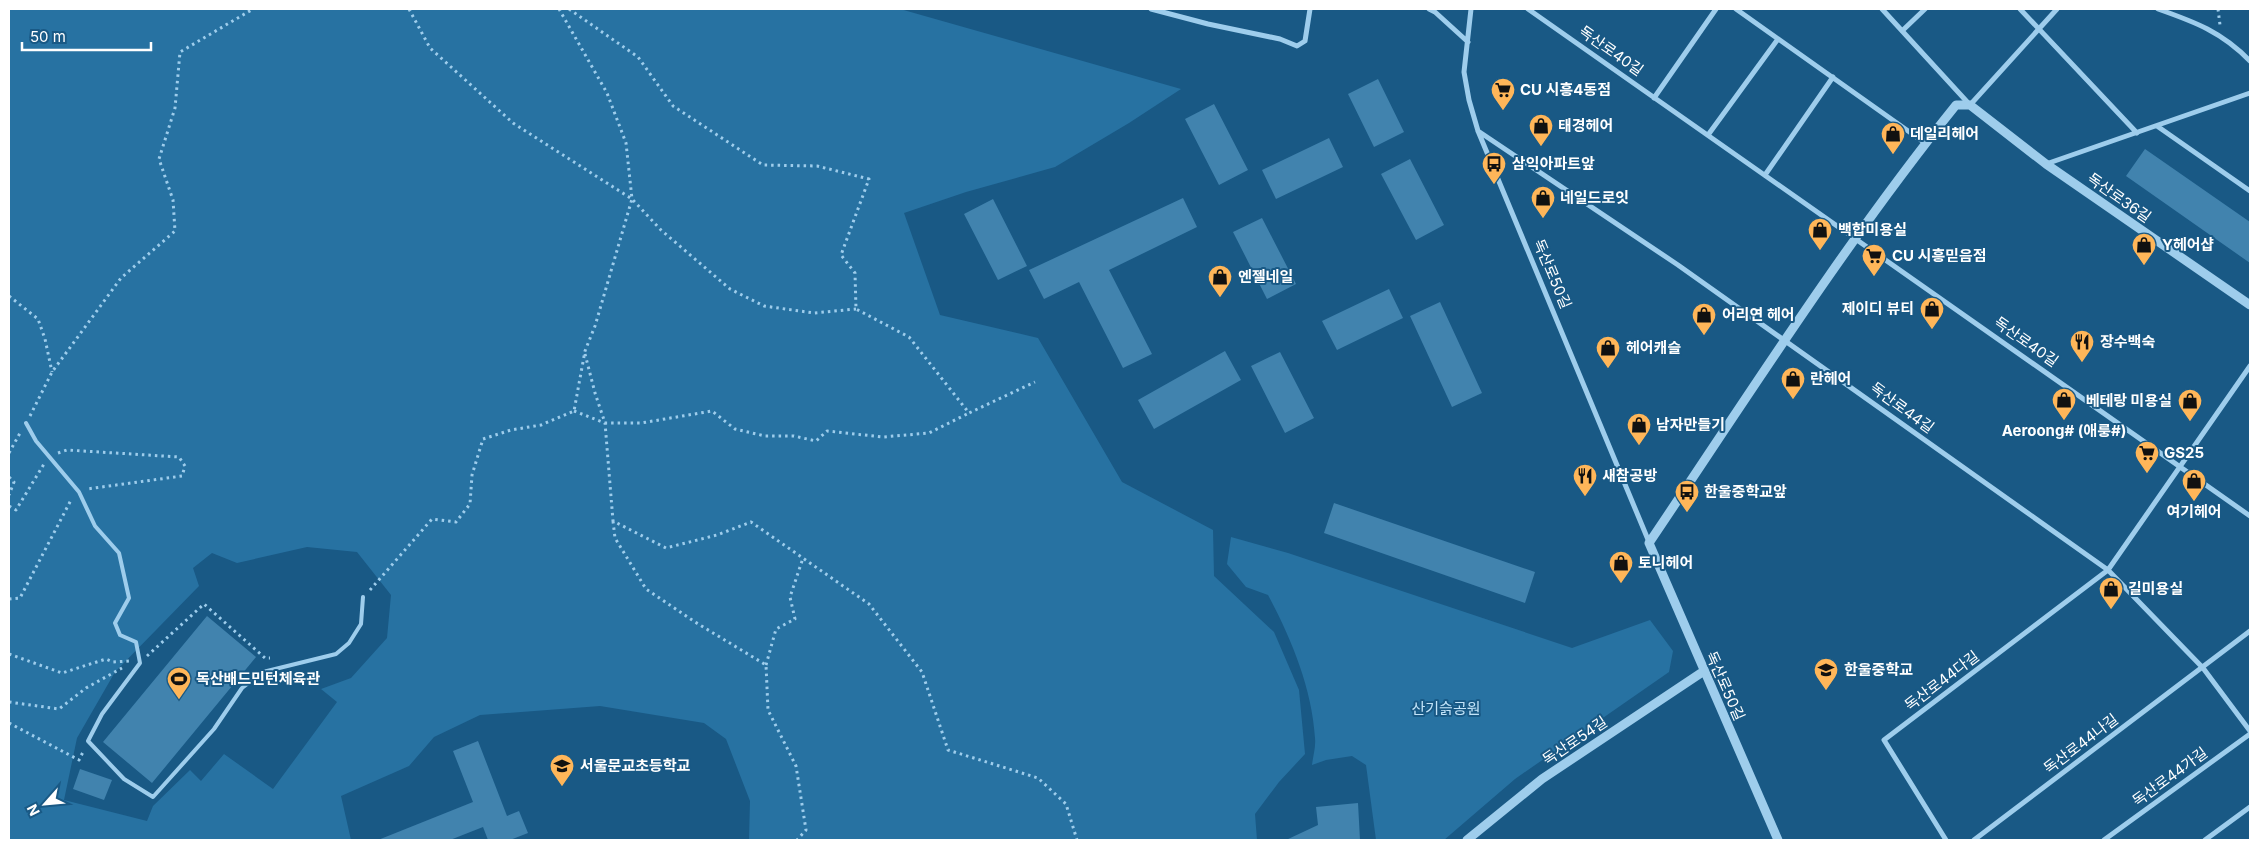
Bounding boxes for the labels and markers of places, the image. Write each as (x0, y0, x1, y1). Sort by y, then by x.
supermarket icon: CU 시흥4동점 (1490, 77, 1516, 111)
place label: CU 시흥4동점 (1520, 80, 1611, 99)
shop icon: 태경헤어 (1528, 113, 1554, 147)
place label: 태경헤어 (1558, 116, 1613, 135)
shop icon: 데일리헤어 (1880, 121, 1906, 155)
place label: 데일리헤어 (1910, 124, 1979, 143)
bus stop icon: 삼익아파트앞 (1481, 151, 1507, 185)
place label: 삼익아파트앞 (1512, 154, 1595, 173)
shop icon: 네일드로잇 (1530, 185, 1556, 219)
place label: 네일드로잇 (1560, 188, 1629, 207)
shop icon: 백합미용실 (1807, 217, 1833, 251)
place label: 백합미용실 (1838, 220, 1907, 239)
shop icon: Y헤어샵 (2131, 232, 2157, 266)
place label: Y헤어샵 (2162, 235, 2214, 254)
supermarket icon: CU 시흥믿음점 (1861, 243, 1887, 277)
place label: CU 시흥믿음점 (1892, 246, 1987, 265)
shop icon: 엔젤네일 (1207, 264, 1233, 298)
place label: 엔젤네일 (1238, 267, 1293, 286)
shop icon: 제이디 뷰티 (1919, 296, 1945, 330)
place label: 제이디 뷰티 (1841, 299, 1914, 318)
shop icon: 어리연 헤어 (1691, 302, 1717, 336)
place label: 어리연 헤어 (1722, 305, 1795, 324)
restaurant icon: 장수백숙 (2069, 329, 2095, 363)
place label: 장수백숙 (2100, 332, 2155, 351)
shop icon: 헤어캐슬 (1595, 335, 1621, 369)
place label: 헤어캐슬 (1626, 338, 1681, 357)
shop icon: 란헤어 (1780, 366, 1806, 400)
place label: 란헤어 (1810, 369, 1851, 388)
shop icon: Aeroong# (애룽#) (2051, 387, 2077, 421)
shop icon: 베테랑 미용실 (2177, 388, 2203, 422)
place label: 베테랑 미용실 (2086, 391, 2172, 410)
shop icon: 남자만들기 (1626, 412, 1652, 446)
place label: 남자만들기 (1656, 415, 1725, 434)
place label: Aeroong# (애룽#) (2002, 421, 2126, 440)
supermarket icon: GS25 (2134, 440, 2160, 474)
place label: GS25 (2164, 443, 2204, 462)
restaurant icon: 새참공방 (1572, 463, 1598, 497)
place label: 새참공방 (1602, 466, 1657, 485)
shop icon: 여기헤어 (2181, 468, 2207, 502)
bus stop icon: 한울중학교앞 (1674, 479, 1700, 513)
place label: 한울중학교앞 (1704, 482, 1787, 501)
place label: 여기헤어 (2166, 502, 2222, 521)
shop icon: 토니헤어 (1608, 550, 1634, 584)
place label: 토니헤어 (1638, 553, 1693, 572)
shop icon: 길미용실 (2098, 576, 2124, 610)
place label: 길미용실 (2128, 579, 2183, 598)
school or university icon: 한울중학교 (1813, 657, 1839, 691)
place label: 한울중학교 (1844, 660, 1913, 679)
sports icon: 독산배드민턴체육관 (166, 666, 192, 700)
place label: 독산배드민턴체육관 (196, 669, 320, 688)
school or university icon: 서울문교초등학교 (549, 753, 575, 787)
place label: 서울문교초등학교 (580, 756, 691, 775)

